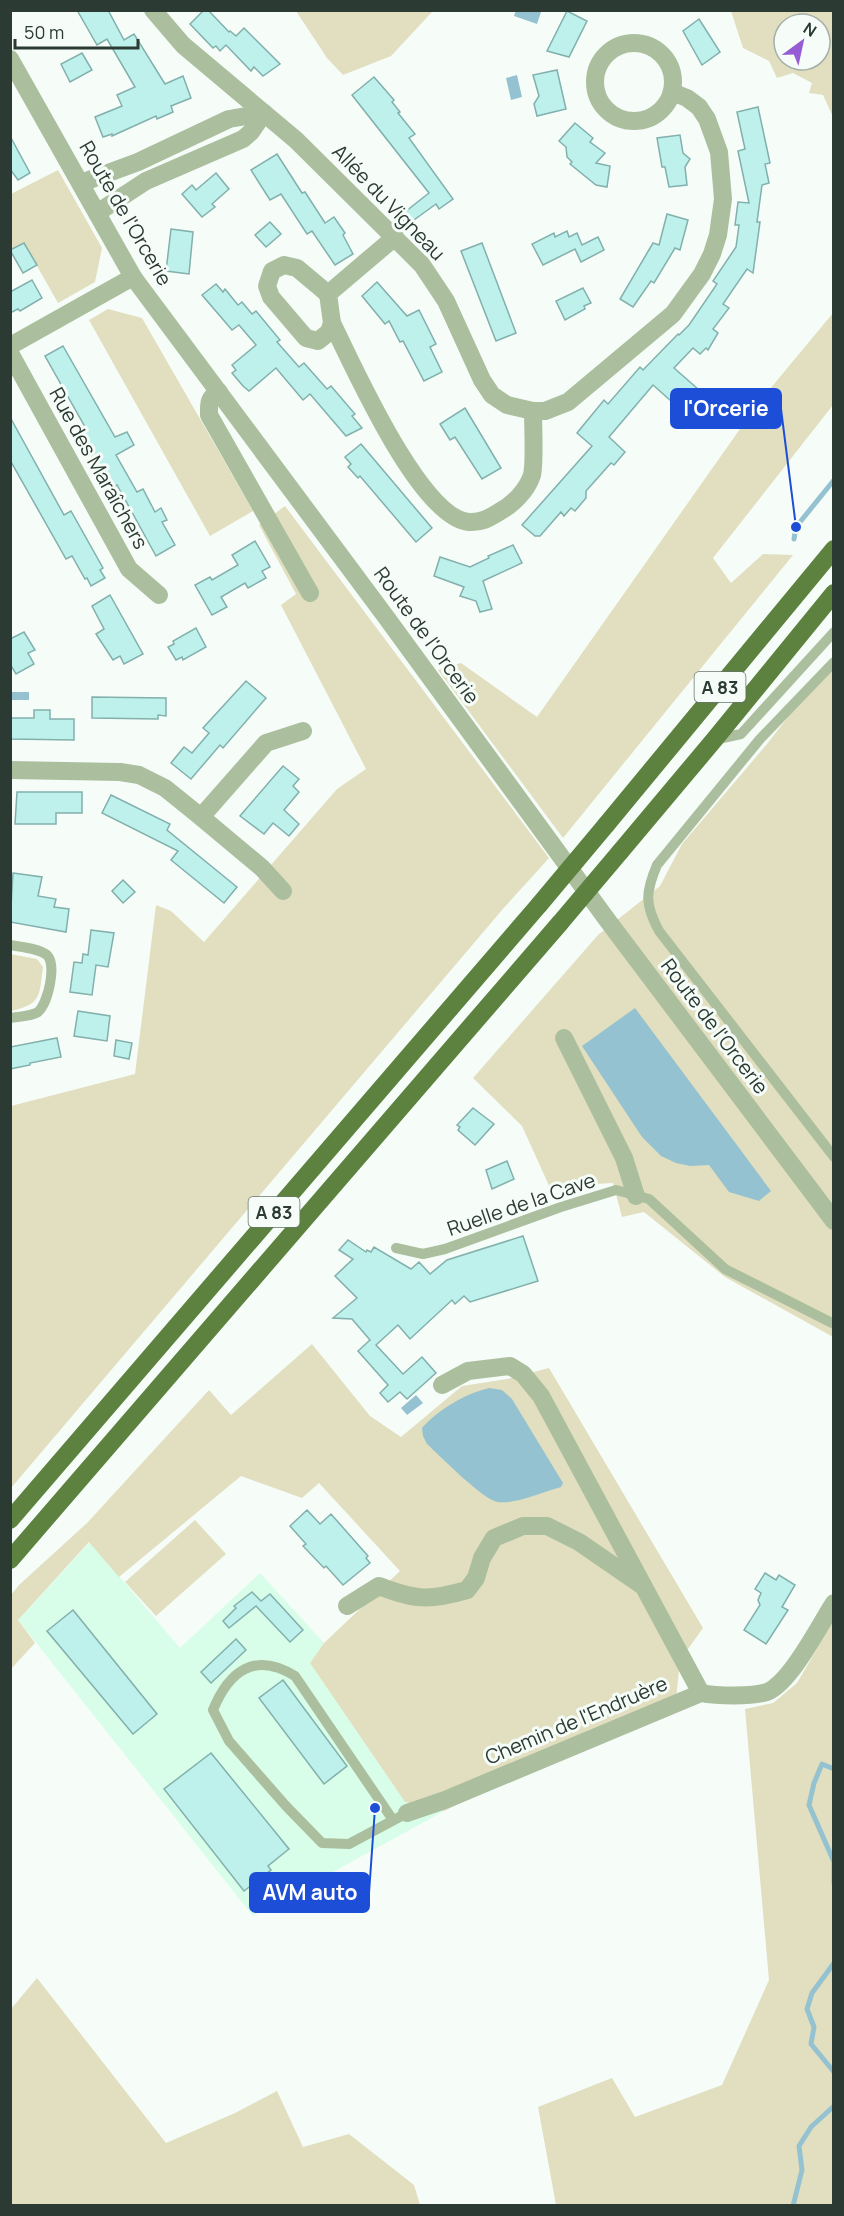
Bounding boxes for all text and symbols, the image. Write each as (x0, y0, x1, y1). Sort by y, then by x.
scale bar (15, 12, 138, 50)
north arrow (772, 12, 832, 72)
text: N (799, 17, 821, 42)
text: 50 m (24, 20, 64, 44)
street label: Route de l'Orcerie (74, 136, 178, 290)
street label: Allée du Vigneau (327, 138, 451, 266)
street label: Rue des Maraîchers (43, 382, 155, 554)
callout: l'Orcerie (671, 389, 781, 428)
text: l'Orcerie (683, 394, 769, 422)
street label: Route de l'Orcerie (368, 561, 486, 709)
road number: A 83 (694, 672, 746, 702)
street label: Route de l'Orcerie (655, 953, 775, 1099)
street label: Ruelle de la Cave (443, 1166, 599, 1242)
road number: A 83 (248, 1197, 300, 1227)
street label: Chemin de l'Endruère (481, 1669, 671, 1771)
callout: AVM auto (250, 1873, 369, 1912)
text: AVM auto (263, 1878, 357, 1906)

